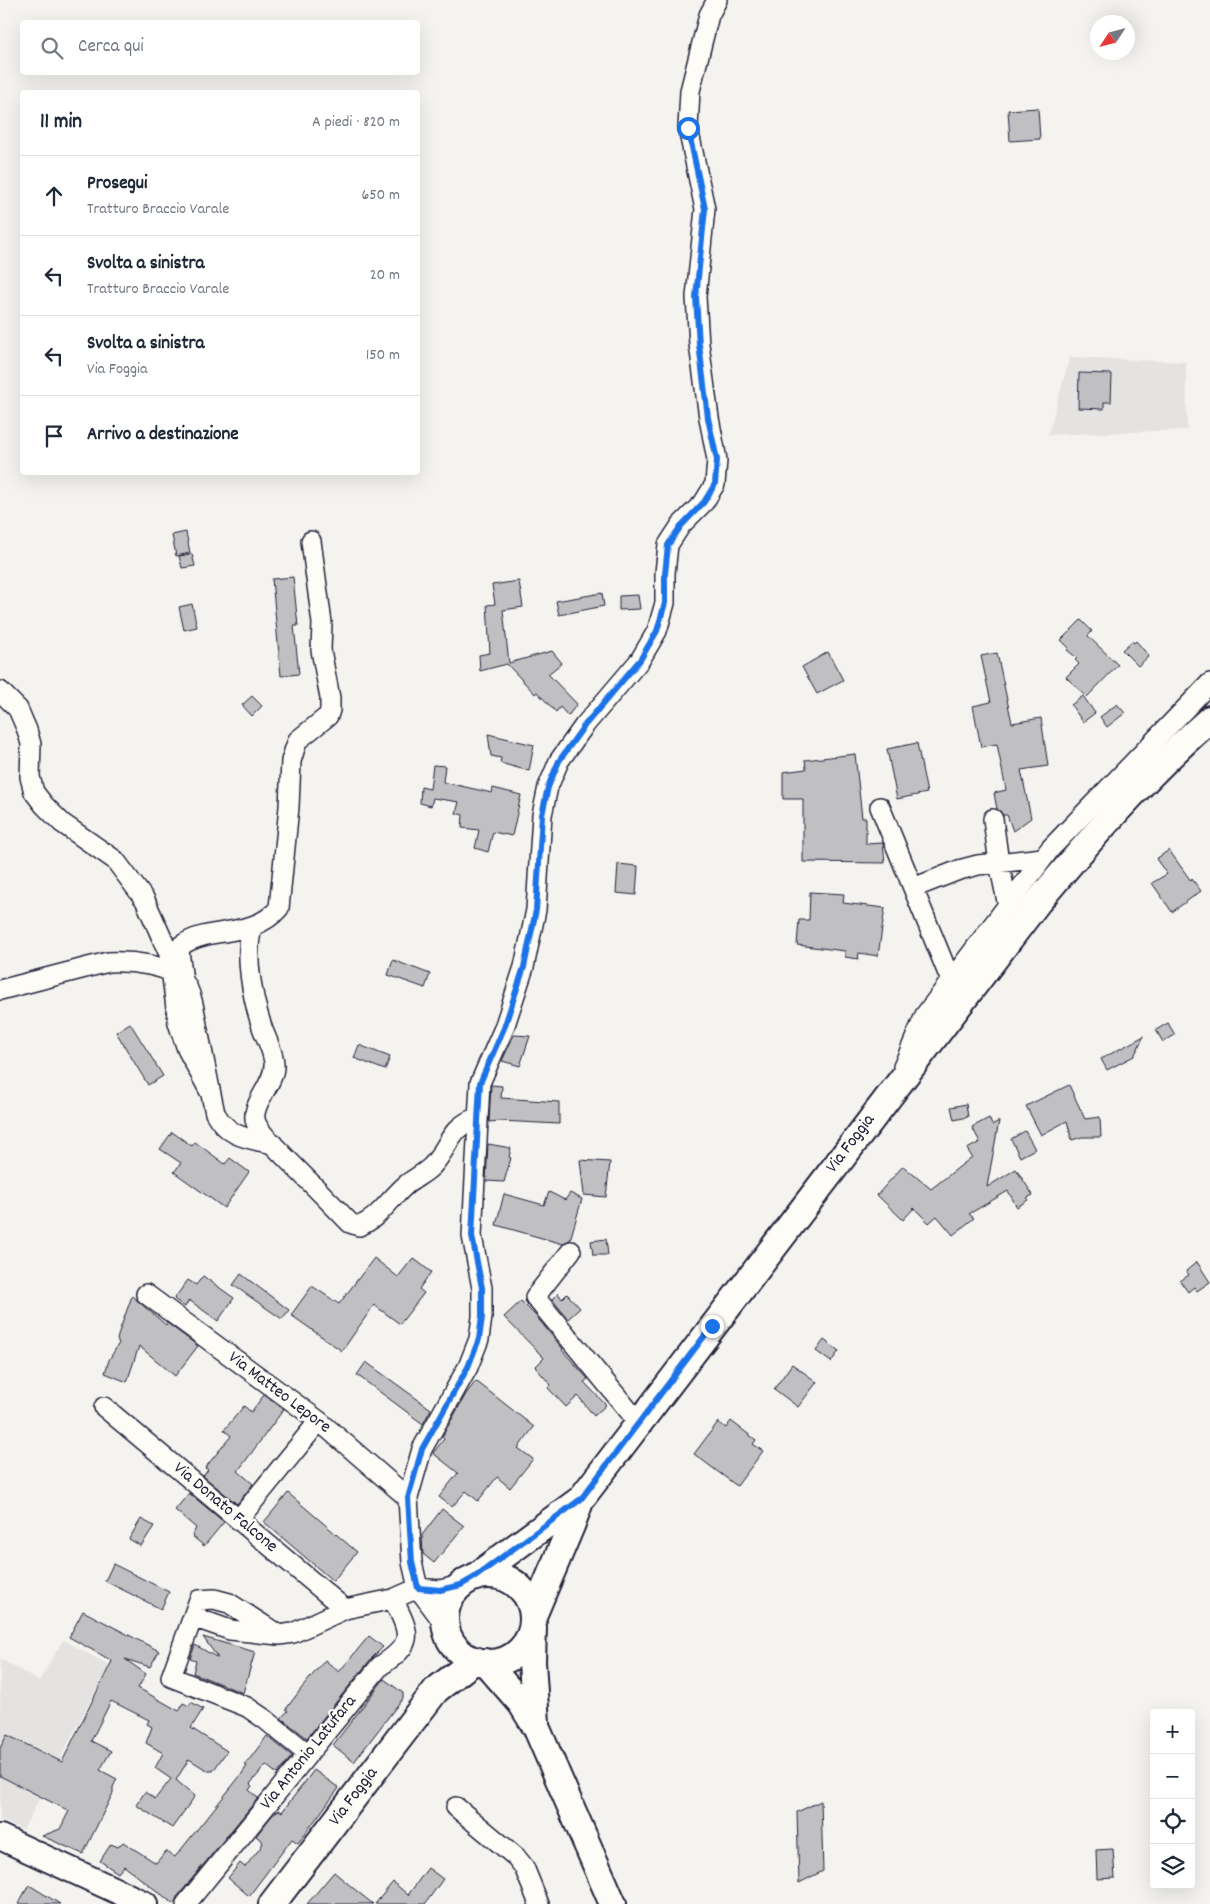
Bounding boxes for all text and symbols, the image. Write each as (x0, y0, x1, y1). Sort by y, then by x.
north arrow (1090, 15, 1135, 60)
search box (20, 20, 420, 75)
icon: search (38, 34, 66, 62)
text: Cerca qui (78, 34, 144, 61)
text: 11 min (40, 108, 82, 138)
text: A piedi · 820 m (312, 111, 400, 134)
route start (677, 117, 700, 140)
text: Prosegui (87, 171, 147, 198)
icon: ahead (40, 182, 68, 210)
text: 650 m (361, 184, 400, 207)
text: Tratturo Braccio Varale (87, 198, 229, 221)
text: Svolta a sinistra (87, 251, 205, 278)
icon: left (40, 262, 68, 290)
text: 20 m (370, 264, 400, 287)
text: Tratturo Braccio Varale (87, 278, 229, 301)
text: Svolta a sinistra (87, 331, 205, 358)
icon: left (40, 342, 68, 370)
text: 150 m (366, 344, 400, 367)
text: Via Foggia (87, 358, 148, 381)
icon: arrive (40, 422, 68, 450)
text: Arrivo a destinazione (87, 422, 239, 449)
street label: Via Foggia (821, 1109, 882, 1179)
route end (701, 1315, 724, 1338)
street label: Via Matteo Lepore (222, 1346, 336, 1440)
street label: Via Donato Falcone (167, 1457, 283, 1559)
street label: Via Antonio Latufara (255, 1690, 363, 1816)
map controls (1150, 1709, 1195, 1889)
button: + (1150, 1709, 1195, 1754)
button: − (1150, 1754, 1195, 1799)
street label: Via Foggia (324, 1762, 385, 1832)
button: locate (1150, 1799, 1195, 1844)
button: layers (1150, 1844, 1195, 1889)

